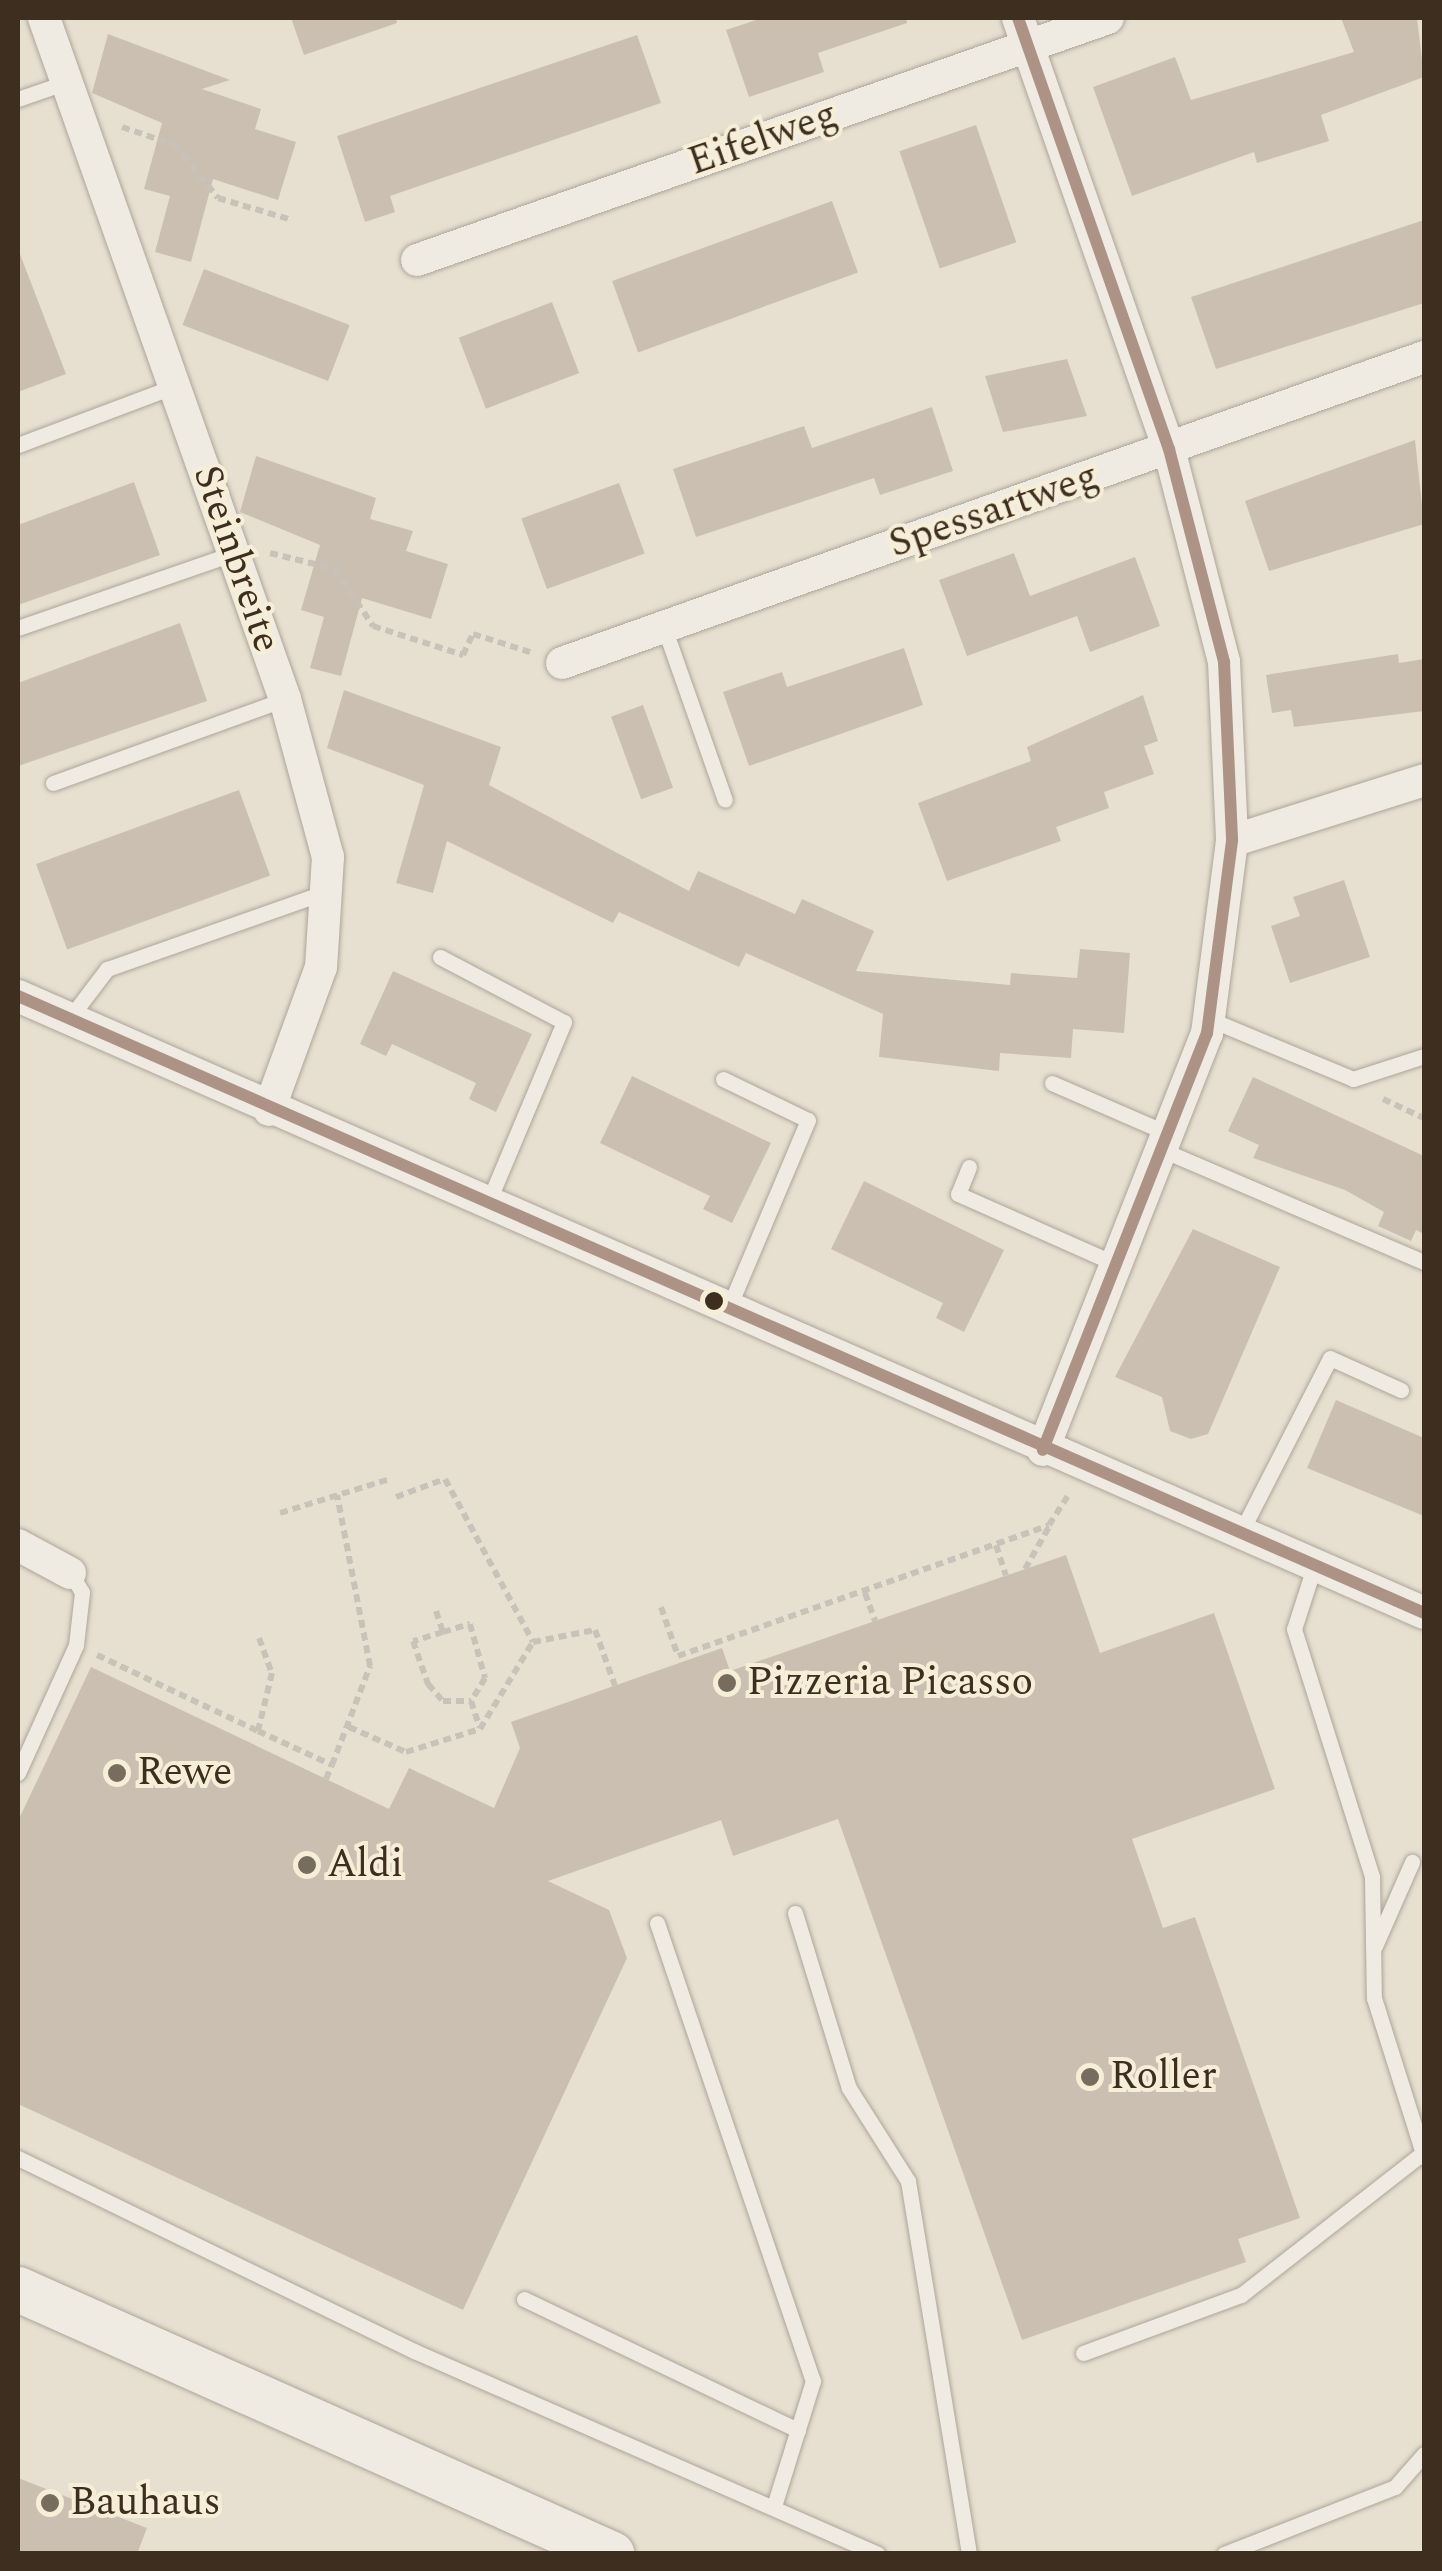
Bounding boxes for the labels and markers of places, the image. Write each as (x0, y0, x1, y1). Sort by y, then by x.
unlabelled marker (704, 1291, 724, 1311)
place label: Pizzeria Picasso (747, 1659, 1033, 1707)
marker: Pizzeria Picasso (716, 1672, 738, 1694)
place label: Rewe (137, 1749, 232, 1797)
marker: Rewe (106, 1762, 128, 1784)
place label: Aldi (327, 1841, 403, 1889)
marker: Aldi (296, 1854, 318, 1876)
place label: Roller (1110, 2053, 1217, 2101)
marker: Roller (1079, 2066, 1101, 2088)
place label: Bauhaus (70, 2479, 221, 2527)
marker: Bauhaus (39, 2492, 61, 2514)

